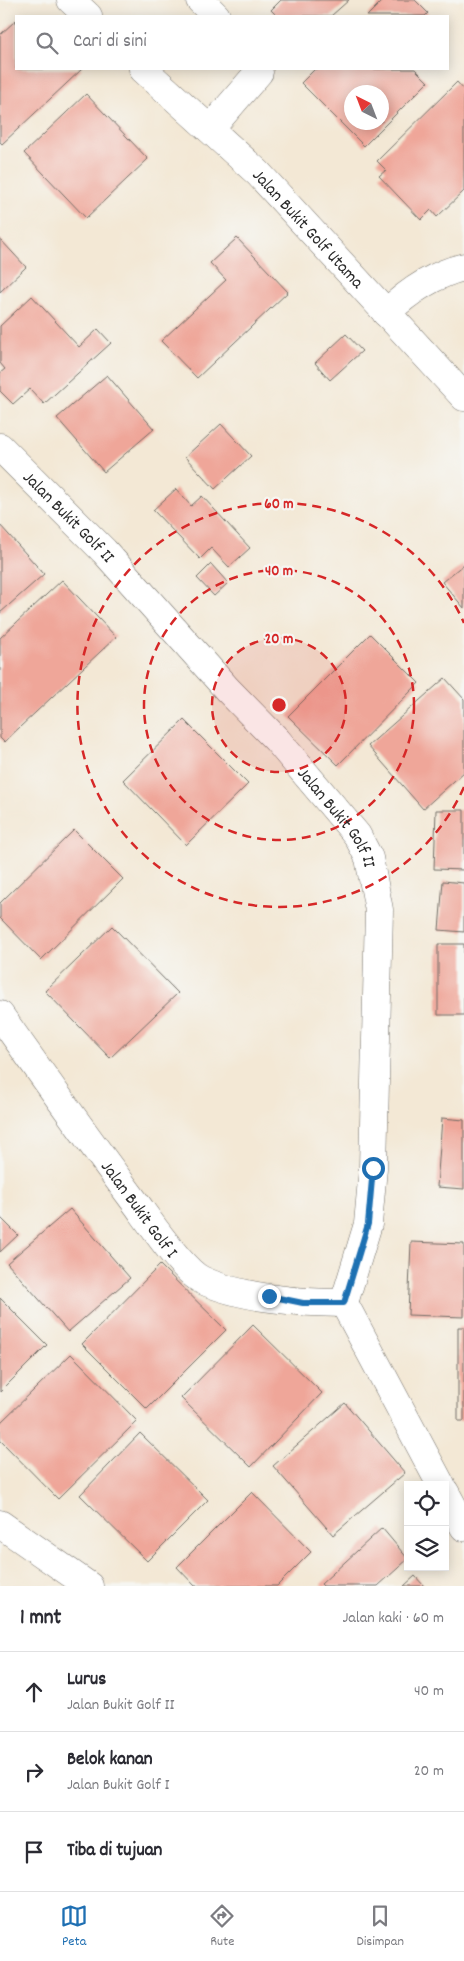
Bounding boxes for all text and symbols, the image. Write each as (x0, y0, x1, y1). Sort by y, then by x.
search box (15, 15, 449, 70)
icon: search (33, 29, 61, 57)
text: Cari di sini (73, 29, 147, 56)
north arrow (344, 85, 389, 130)
street label: Jalan Bukit Golf Utama (245, 165, 369, 296)
street label: Jalan Bukit Golf II (16, 466, 119, 570)
text: 60 m (264, 494, 294, 516)
text: 40 m (265, 561, 293, 583)
text: 20 m (265, 629, 293, 651)
centre of rings (270, 696, 288, 714)
street label: Jalan Bukit Golf II (290, 763, 381, 870)
street label: Jalan Bukit Golf I (94, 1156, 183, 1265)
route start (362, 1157, 385, 1180)
route end (258, 1285, 281, 1308)
map controls (404, 1481, 449, 1571)
button: locate (404, 1481, 449, 1526)
button: layers (404, 1526, 449, 1571)
text: 1 mnt (20, 1604, 61, 1634)
text: Jalan kaki · 60 m (343, 1607, 444, 1630)
text: Lurus (67, 1667, 106, 1694)
icon: ahead (20, 1678, 48, 1706)
text: 40 m (414, 1680, 444, 1703)
text: Jalan Bukit Golf II (67, 1694, 174, 1717)
text: Belok kanan (67, 1747, 153, 1774)
icon: right (20, 1758, 48, 1786)
text: 20 m (414, 1760, 444, 1783)
text: Jalan Bukit Golf I (67, 1774, 170, 1797)
icon: arrive (20, 1838, 48, 1866)
text: Tiba di tujuan (67, 1838, 162, 1865)
tab: Peta (60, 1902, 88, 1952)
tab: Rute (208, 1902, 236, 1952)
tab: Disimpan (357, 1902, 404, 1952)

